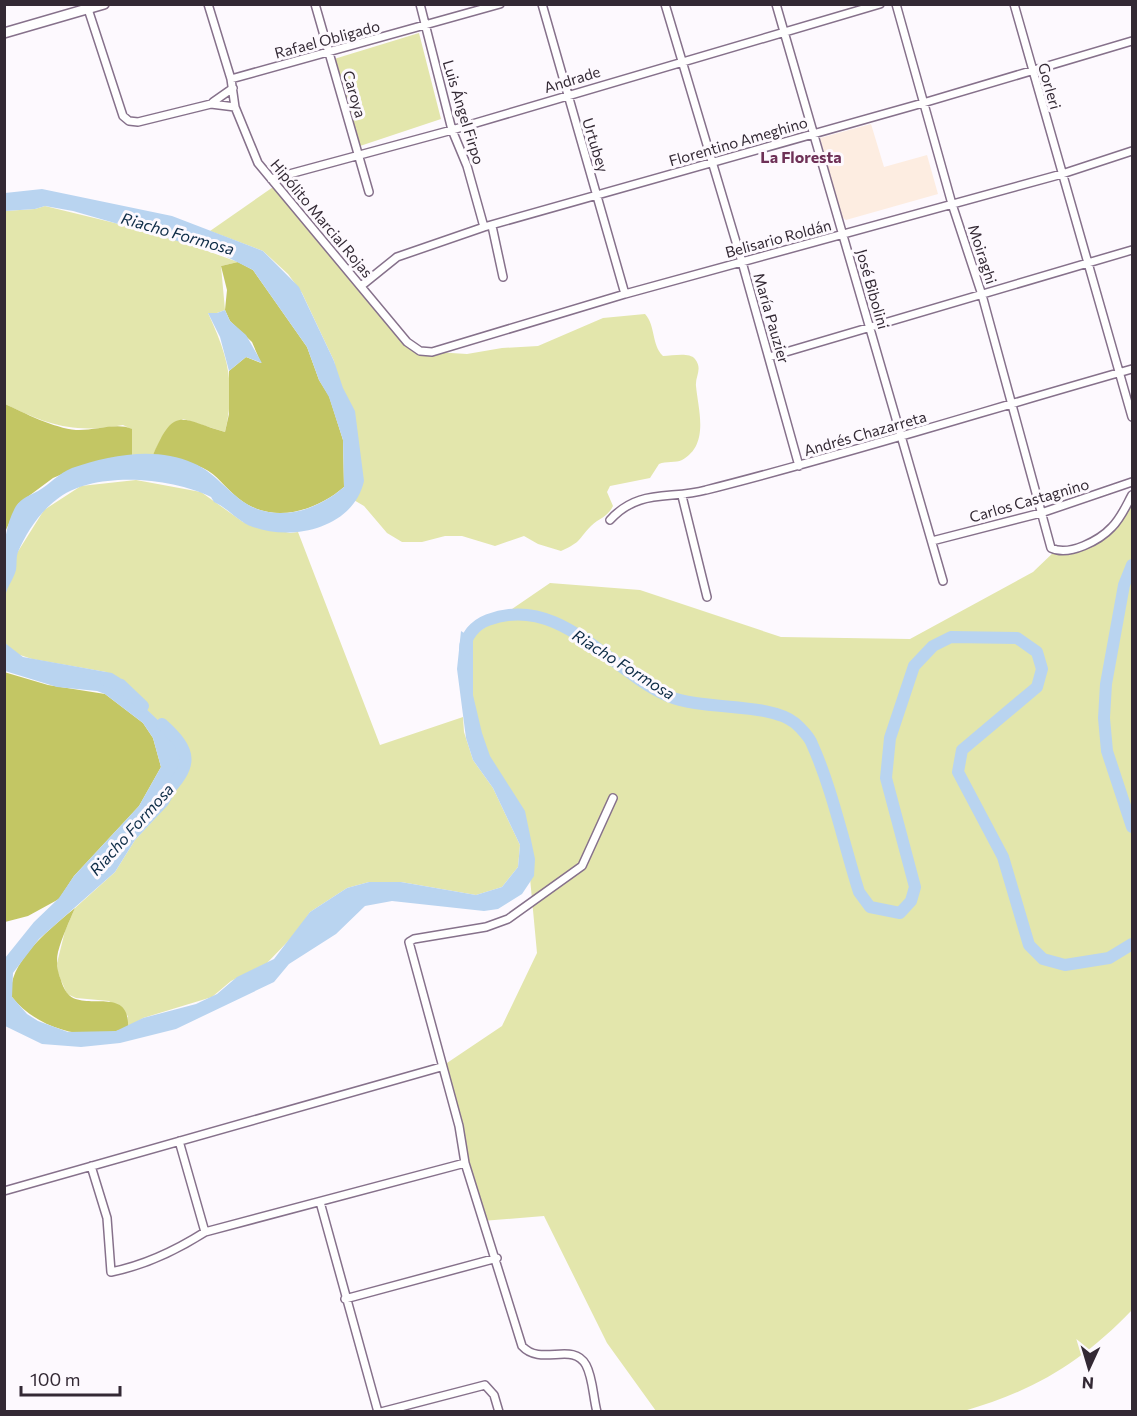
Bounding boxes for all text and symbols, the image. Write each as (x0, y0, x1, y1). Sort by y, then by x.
street label: Rafael Obligado (272, 16, 382, 62)
street label: Luis Ángel Firpo (440, 57, 489, 166)
street label: Gorleri (1035, 61, 1065, 111)
street label: Andrade (542, 62, 602, 96)
street label: Caroya (340, 68, 370, 120)
street label: Florentino Ameghino (667, 113, 810, 169)
street label: Urtubey (579, 116, 613, 175)
district label: La Floresta (760, 147, 842, 166)
street label: Hipólito Marcial Rojas (267, 155, 377, 281)
water label: Riacho Formosa (119, 208, 237, 258)
street label: Belisario Roldán (723, 215, 833, 261)
street label: Moiraghi (965, 222, 1001, 286)
street label: José Bibolini (853, 247, 893, 331)
street label: María Pauzier (750, 271, 794, 365)
street label: Andrés Chazarreta (802, 407, 928, 459)
street label: Carlos Castagnino (967, 474, 1091, 526)
water label: Riacho Formosa (569, 625, 679, 703)
water label: Riacho Formosa (85, 779, 177, 879)
north arrow (1059, 1338, 1119, 1398)
scale bar (21, 1359, 120, 1397)
text: 100 m (30, 1368, 80, 1390)
text: N (1081, 1374, 1095, 1393)

